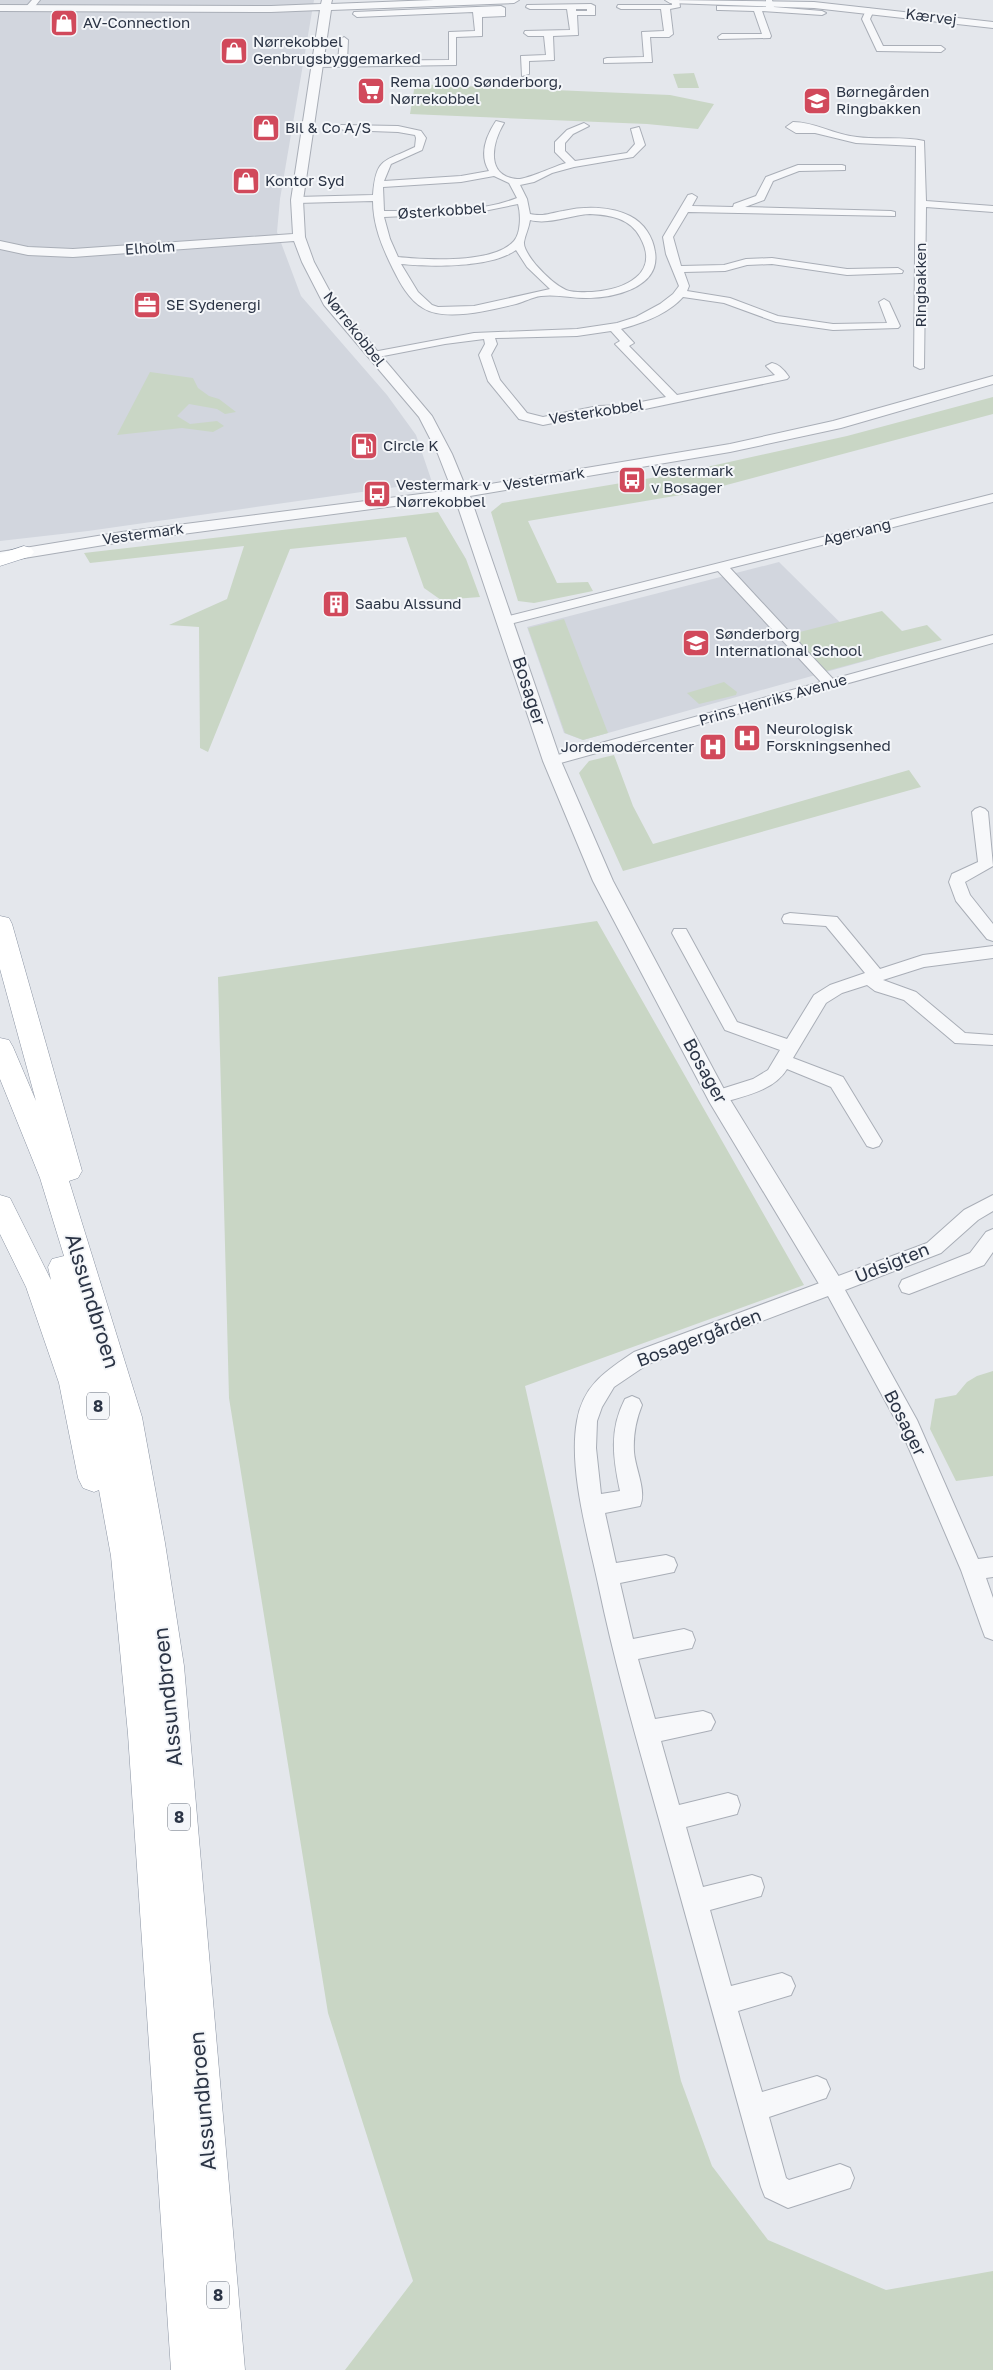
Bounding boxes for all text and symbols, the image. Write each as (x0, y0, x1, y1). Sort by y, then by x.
street label: Kærvej (905, 4, 958, 28)
shop icon: AV-Connection (49, 8, 79, 38)
place label: AV-Connection (83, 13, 190, 31)
place label: Nørrekobbel Genbrugsbyggemarked (253, 32, 421, 67)
shop icon: Nørrekobbel Genbrugsbyggemarked (219, 36, 249, 66)
place label: Rema 1000 Sønderborg, Nørrekobbel (390, 72, 562, 107)
supermarket icon: Rema 1000 Sønderborg, Nørrekobbel (356, 76, 386, 106)
place label: Børnegården Ringbakken (836, 82, 929, 117)
school or university icon: Børnegården Ringbakken (802, 86, 832, 116)
shop icon: Bil & Co A/S (251, 113, 281, 143)
place label: Bil & Co A/S (285, 118, 371, 136)
shop icon: Kontor Syd (231, 166, 261, 196)
place label: Kontor Syd (265, 171, 345, 189)
street label: Østerkobbel (397, 198, 487, 222)
street label: Elholm (124, 236, 176, 258)
street label: Ringbakken (911, 243, 929, 327)
street label: Nørrekobbel (320, 287, 390, 369)
office icon: SE Sydenergi (132, 290, 162, 320)
place label: SE Sydenergi (166, 295, 261, 313)
street label: Vesterkobbel (547, 395, 645, 427)
fuel station icon: Circle K (349, 431, 379, 461)
place label: Circle K (383, 436, 439, 454)
place label: Vestermark v Bosager (651, 461, 734, 496)
street label: Vestermark (502, 463, 586, 493)
bus stop icon: Vestermark v Bosager (617, 465, 647, 495)
place label: Vestermark v Nørrekobbel (396, 475, 491, 510)
bus stop icon: Vestermark v Nørrekobbel (362, 479, 392, 509)
street label: Agervang (821, 514, 892, 548)
street label: Vestermark (101, 518, 185, 548)
building icon: Saabu Alssund (321, 589, 351, 619)
place label: Saabu Alssund (355, 594, 462, 612)
place label: Sønderborg International School (715, 624, 862, 659)
school or university icon: Sønderborg International School (681, 628, 711, 658)
street label: Bosager (509, 653, 551, 728)
street label: Prins Henriks Avenue (697, 669, 849, 729)
place label: Neurologisk Forskningsenhed (766, 719, 891, 754)
hospital icon: Neurologisk Forskningsenhed (732, 723, 762, 753)
hospital icon: Jordemodercenter (698, 732, 728, 762)
place label: Jordemodercenter (561, 737, 694, 755)
street label: Bosager (679, 1034, 733, 1107)
street label: Alssundbroen (60, 1230, 126, 1371)
street label: Udsigten (851, 1237, 932, 1287)
street label: Bosagergården (633, 1303, 764, 1371)
street label: Bosager (880, 1386, 932, 1459)
road number: 8 (87, 1392, 109, 1420)
street label: Alssundbroen (147, 1626, 187, 1768)
road number: 8 (168, 1804, 190, 1830)
street label: Alssundbroen (183, 2030, 221, 2172)
road number: 8 (207, 2282, 229, 2308)

